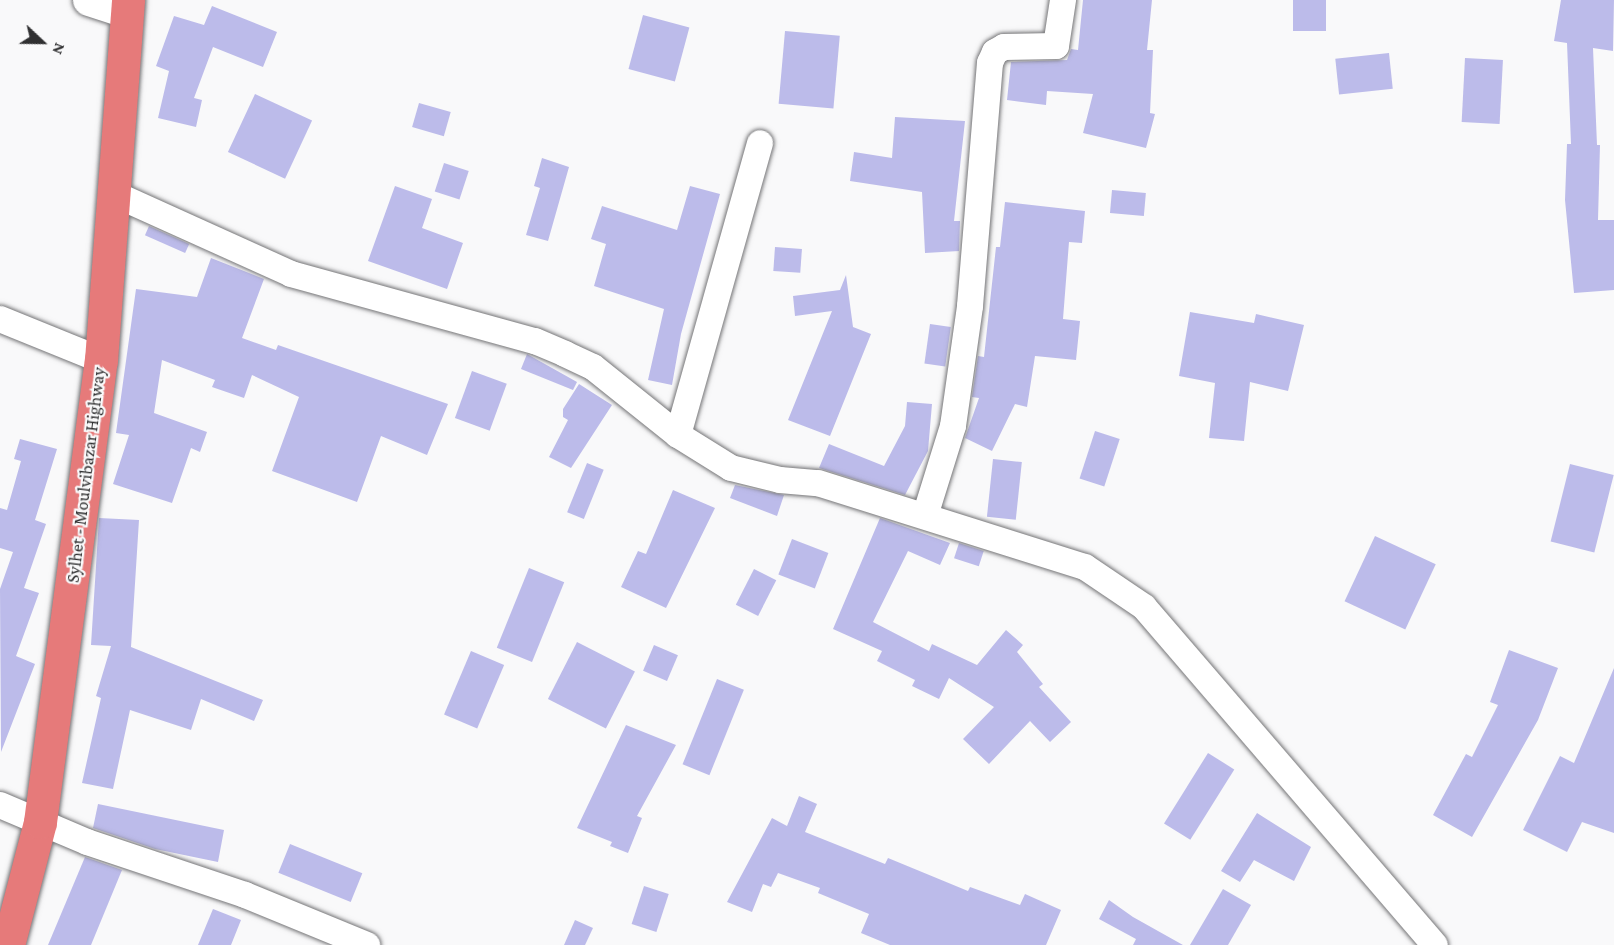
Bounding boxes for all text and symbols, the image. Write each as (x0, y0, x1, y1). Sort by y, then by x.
north arrow (12, 12, 72, 72)
text: N (49, 41, 69, 57)
street label: Sylhet - Moulvibazar Highway (62, 366, 110, 584)

